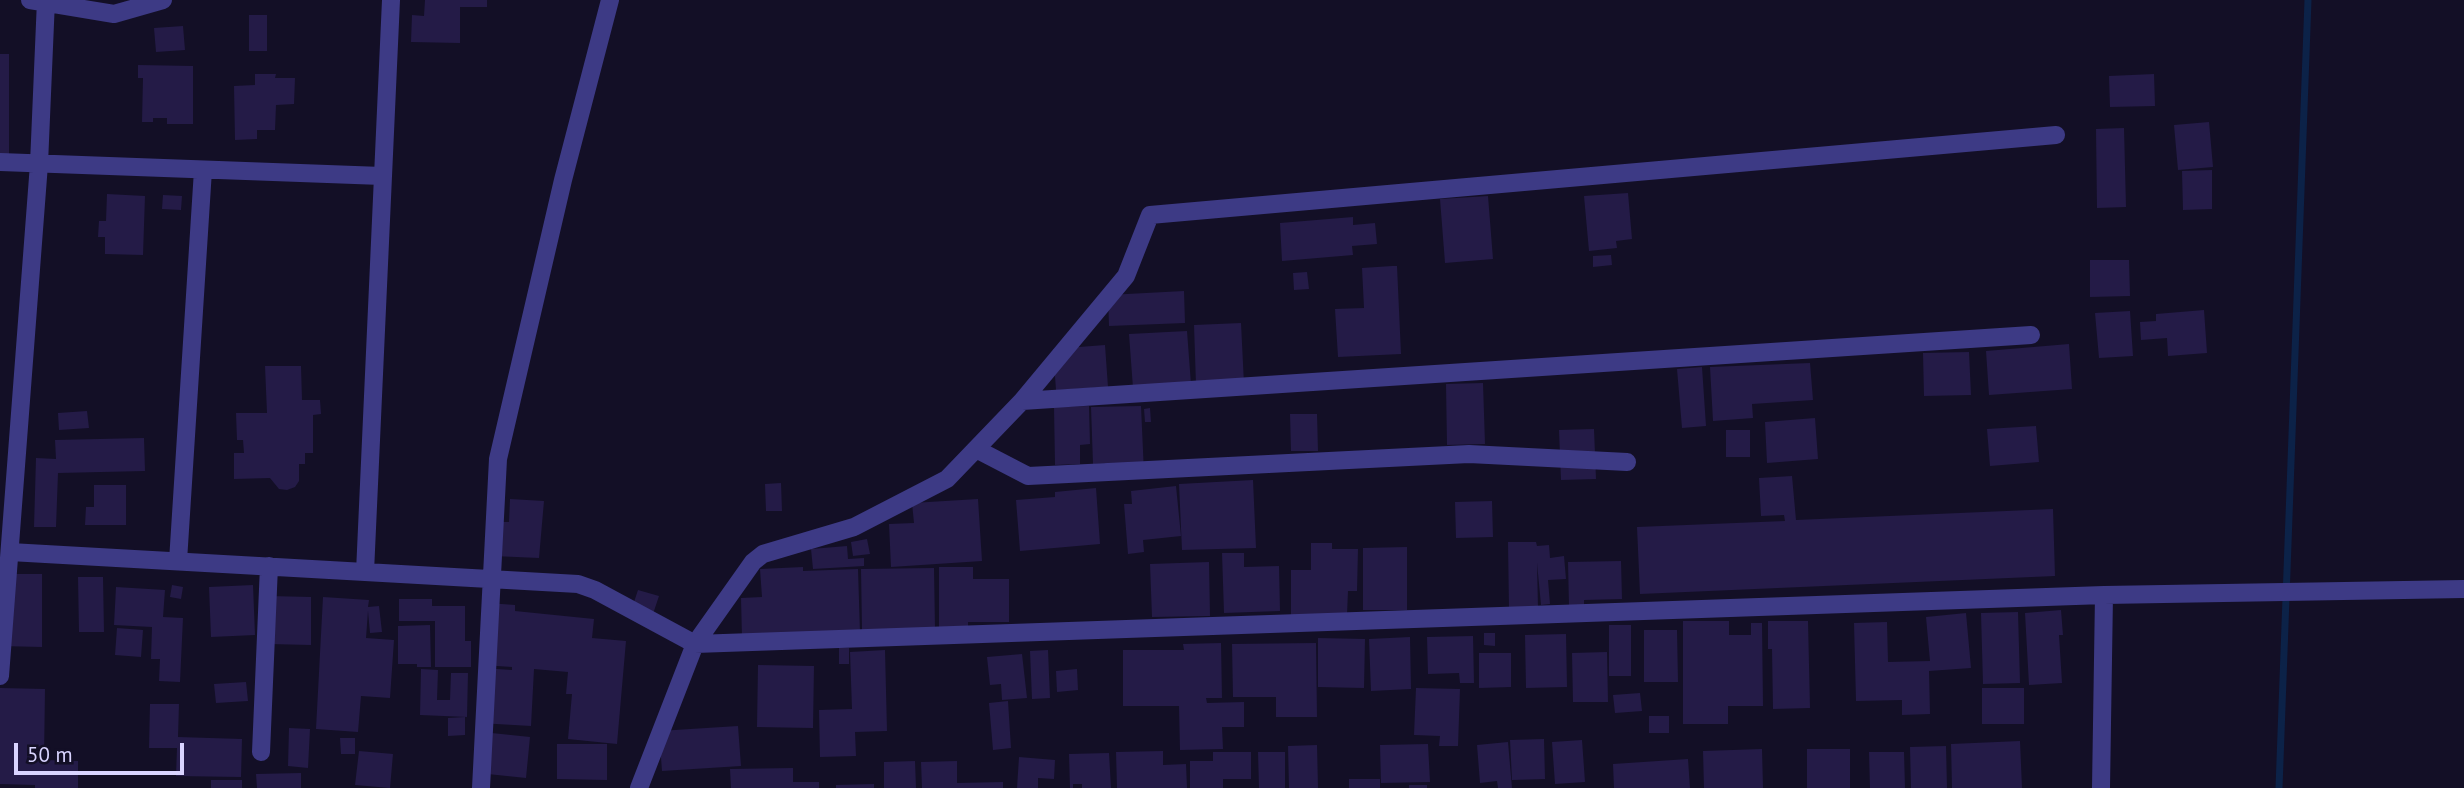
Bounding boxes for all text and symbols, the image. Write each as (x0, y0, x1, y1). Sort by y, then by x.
scale bar (18, 728, 187, 772)
text: 50 m (27, 741, 73, 768)

